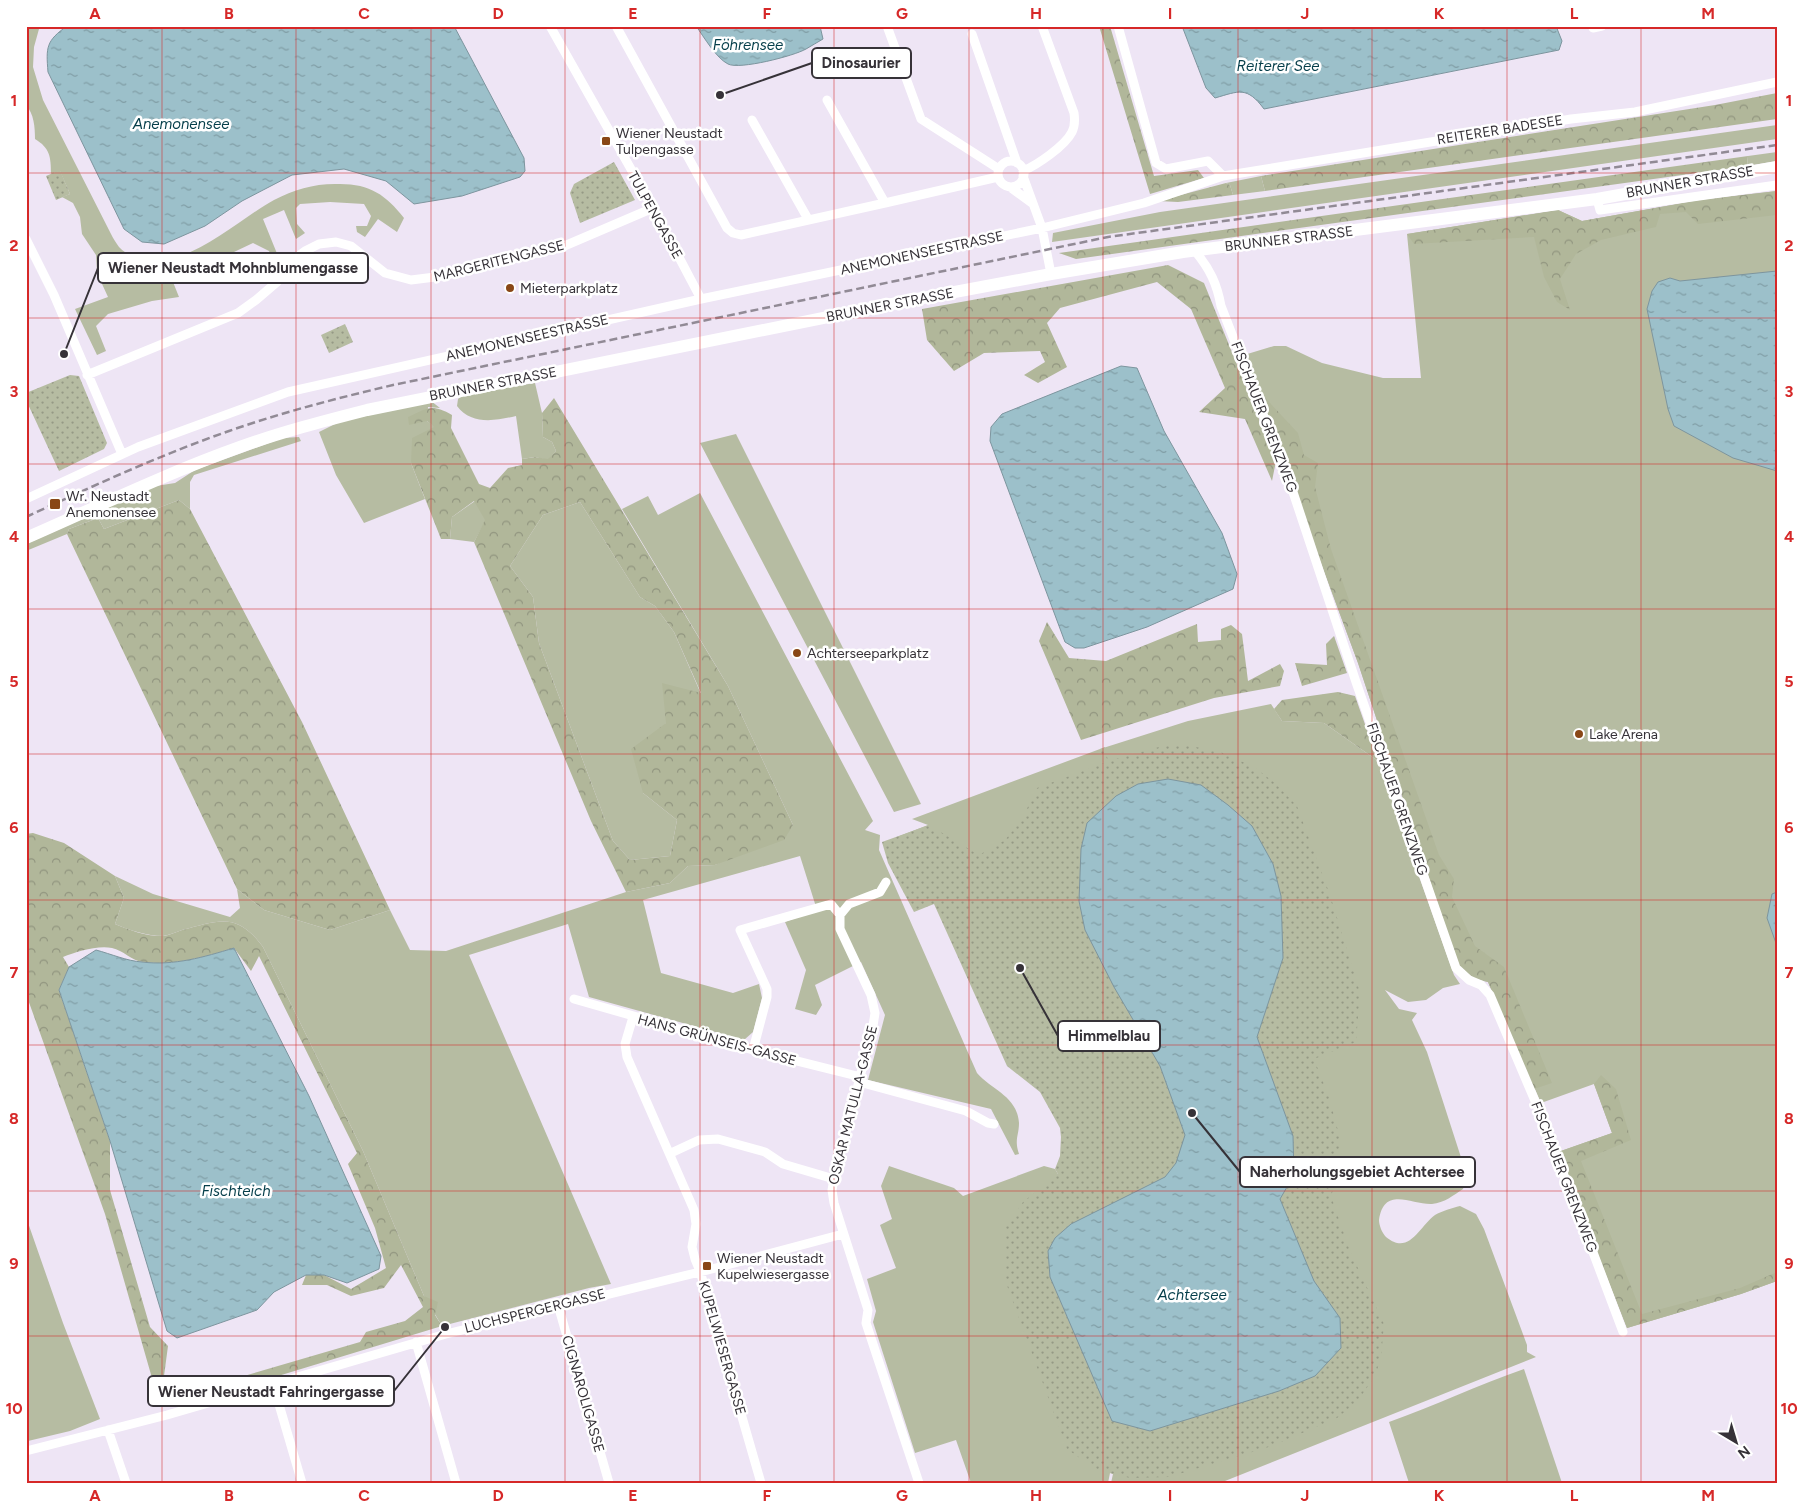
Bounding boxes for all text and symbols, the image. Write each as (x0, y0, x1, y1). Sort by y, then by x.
text: A (89, 4, 101, 23)
text: B (224, 4, 234, 23)
text: C (358, 4, 370, 23)
text: D (492, 4, 504, 23)
text: E (628, 4, 638, 23)
text: F (763, 4, 772, 23)
text: G (896, 4, 908, 23)
text: H (1030, 4, 1042, 23)
text: I (1168, 4, 1172, 23)
text: J (1301, 4, 1309, 23)
text: K (1434, 4, 1445, 23)
text: L (1570, 4, 1579, 23)
text: M (1701, 4, 1715, 23)
water label: Föhrensee (713, 36, 783, 54)
callout: Dinosaurier (812, 48, 911, 78)
text: Dinosaurier (822, 54, 901, 72)
water label: Reiterer See (1237, 57, 1319, 75)
text: 1 (11, 91, 17, 110)
text: 1 (1786, 91, 1792, 110)
street label: REITERER BADESEE (1436, 112, 1564, 148)
water label: Anemonensee (132, 115, 229, 133)
place label: Wiener Neustadt Tulpengasse (616, 125, 723, 158)
marker: Wiener Neustadt Tulpengasse (600, 135, 612, 147)
street label: BRUNNER STRASSE (1625, 162, 1755, 202)
street label: TULPENGASSE (624, 168, 686, 262)
street label: BRUNNER STRASSE (1224, 223, 1354, 255)
street label: ANEMONENSEESTRASSE (839, 227, 1005, 279)
text: 2 (9, 236, 19, 255)
text: 2 (1784, 236, 1794, 255)
street label: MARGERITENGASSE (432, 237, 566, 285)
callout: Wiener Neustadt Mohnblumengasse (98, 253, 368, 283)
text: Wiener Neustadt Mohnblumengasse (108, 259, 359, 277)
place label: Mieterparkplatz (520, 280, 618, 297)
marker: Mieterparkplatz (504, 282, 516, 294)
street label: BRUNNER STRASSE (825, 284, 955, 326)
street label: ANEMONENSEESTRASSE (444, 311, 610, 365)
street label: FISCHAUER GRENZWEG (1227, 339, 1301, 495)
street label: BRUNNER STRASSE (428, 363, 558, 405)
text: 3 (10, 382, 19, 401)
text: 3 (1785, 382, 1794, 401)
place label: Wr. Neustadt Anemonensee (66, 488, 156, 521)
marker: Wr. Neustadt Anemonensee (48, 497, 62, 511)
text: 4 (9, 527, 19, 546)
text: 4 (1784, 527, 1794, 546)
place label: Achterseeparkplatz (807, 645, 929, 662)
marker: Achterseeparkplatz (791, 647, 803, 659)
text: 5 (9, 672, 19, 691)
text: 5 (1784, 672, 1794, 691)
street label: FISCHAUER GRENZWEG (1363, 720, 1431, 878)
place label: Lake Arena (1589, 726, 1658, 743)
marker: Lake Arena (1573, 728, 1585, 740)
text: 6 (9, 818, 19, 837)
text: 6 (1784, 818, 1794, 837)
text: 7 (10, 963, 19, 982)
text: 7 (1785, 963, 1794, 982)
street label: HANS GRÜNSEIS-GASSE (636, 1011, 798, 1069)
callout: Himmelblau (1058, 1021, 1160, 1051)
street label: OSKAR MATULLA-GASSE (825, 1023, 881, 1187)
text: Himmelblau (1068, 1027, 1150, 1045)
street label: FISCHAUER GRENZWEG (1527, 1099, 1601, 1255)
text: 8 (9, 1109, 19, 1128)
text: 8 (1784, 1109, 1794, 1128)
callout: Naherholungsgebiet Achtersee (1240, 1157, 1475, 1187)
text: Naherholungsgebiet Achtersee (1249, 1163, 1465, 1181)
water label: Fischteich (201, 1182, 271, 1200)
place label: Wiener Neustadt Kupelwiesergasse (717, 1250, 829, 1283)
text: 9 (9, 1254, 19, 1273)
text: 9 (1784, 1254, 1794, 1273)
marker: Wiener Neustadt Kupelwiesergasse (701, 1260, 713, 1272)
street label: KUPELWIESERGASSE (695, 1279, 749, 1417)
street label: LUCHSPERGERGASSE (463, 1285, 607, 1337)
water label: Achtersee (1156, 1286, 1227, 1304)
street label: CIGNAROLIGASSE (558, 1333, 608, 1455)
callout: Wiener Neustadt Fahringergasse (148, 1376, 394, 1406)
text: Wiener Neustadt Fahringergasse (158, 1383, 385, 1401)
text: 10 (5, 1399, 23, 1418)
text: 10 (1780, 1399, 1798, 1418)
north arrow (1710, 1416, 1760, 1466)
text: N (1734, 1442, 1753, 1462)
text: A (89, 1486, 101, 1505)
text: B (224, 1486, 234, 1505)
text: C (358, 1486, 370, 1505)
text: D (492, 1486, 504, 1505)
text: E (628, 1486, 638, 1505)
text: F (763, 1486, 772, 1505)
text: G (896, 1486, 908, 1505)
text: H (1030, 1486, 1042, 1505)
text: I (1168, 1486, 1172, 1505)
text: J (1301, 1486, 1309, 1505)
text: K (1434, 1486, 1445, 1505)
text: L (1570, 1486, 1579, 1505)
text: M (1701, 1486, 1715, 1505)

